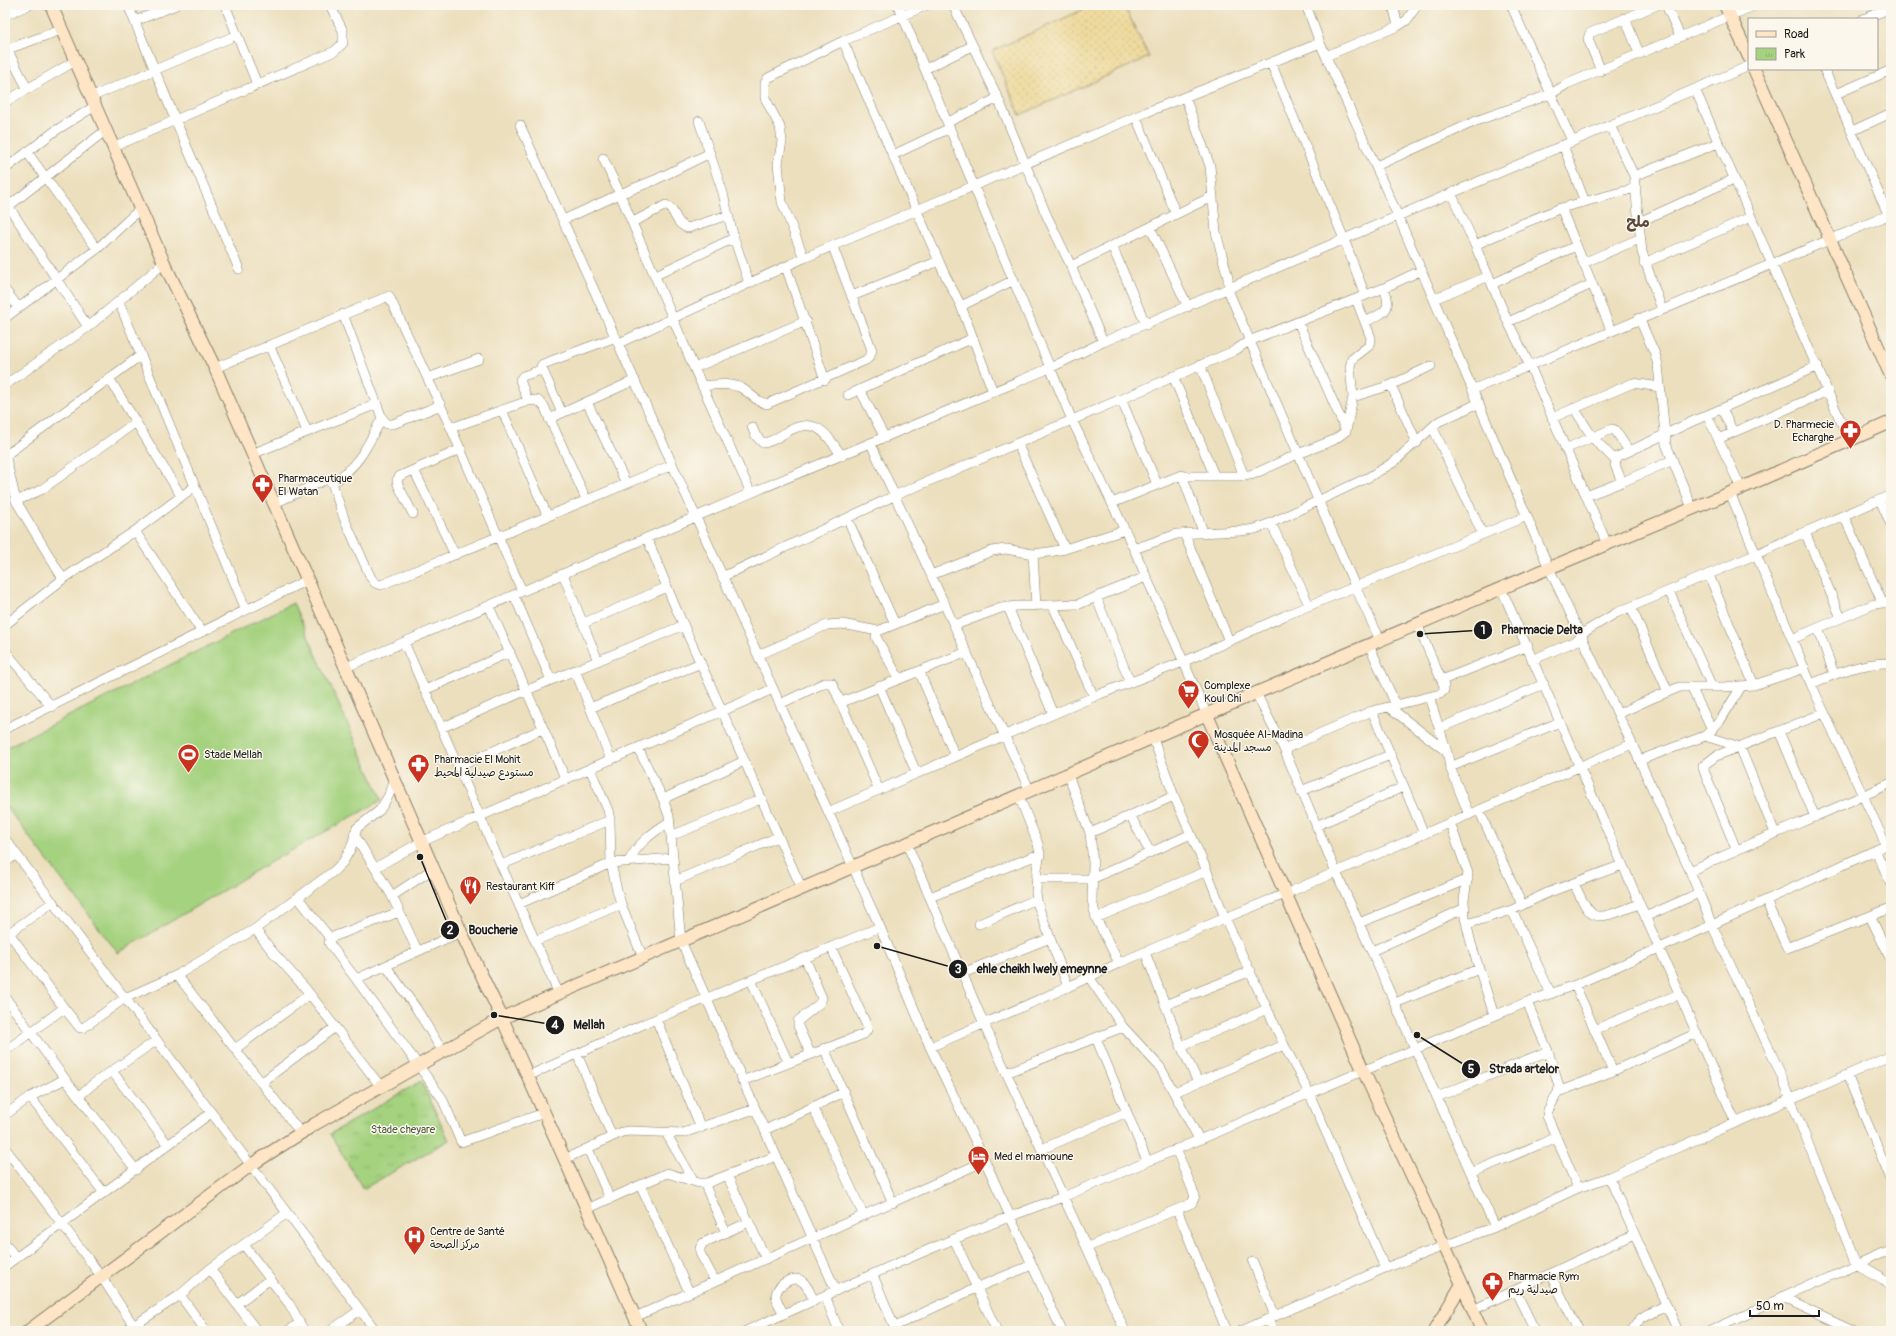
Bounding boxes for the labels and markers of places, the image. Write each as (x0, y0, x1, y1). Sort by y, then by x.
pharmacy icon: D. Pharmecie Echarghe (1837, 417, 1863, 450)
place label: D. Pharmecie Echarghe (1774, 418, 1835, 444)
pharmacy icon: Pharmaceutique El Watan (250, 471, 276, 504)
place label: Pharmaceutique El Watan (278, 472, 353, 498)
callout: Pharmacie Delta (1473, 618, 1590, 642)
supermarket icon: Complexe Koul Chi (1176, 678, 1202, 711)
place label: Complexe Koul Chi (1204, 679, 1251, 705)
mosque icon: Mosquée Al-Madina مسجد المدينة (1186, 727, 1212, 760)
place label: Mosquée Al-Madina مسجد المدينة (1214, 728, 1303, 754)
sports icon: Stade Mellah (175, 741, 201, 774)
place label: Stade Mellah (204, 748, 262, 761)
pharmacy icon: Pharmacie El Mohit مستودع صيدلية المحيط (406, 752, 432, 785)
place label: Pharmacie El Mohit مستودع صيدلية المحيط (434, 753, 534, 781)
restaurant icon: Restaurant Kiff (458, 873, 484, 906)
place label: Restaurant Kiff (486, 880, 555, 893)
callout: Boucherie (440, 918, 526, 942)
callout: ehle cheikh lwely emeynne (948, 957, 1115, 981)
callout: Mellah (545, 1013, 613, 1037)
callout: Strada artelor (1461, 1057, 1567, 1081)
hotel icon: Med el mamoune (966, 1143, 992, 1176)
place label: Med el mamoune (994, 1150, 1074, 1163)
hospital icon: Centre de Santé مركز الصحة (401, 1224, 427, 1257)
place label: Centre de Santé مركز الصحة (430, 1225, 505, 1251)
pharmacy icon: Pharmacie Rym صيدلية ريم (1479, 1269, 1505, 1302)
place label: Pharmacie Rym صيدلية ريم (1508, 1270, 1580, 1298)

